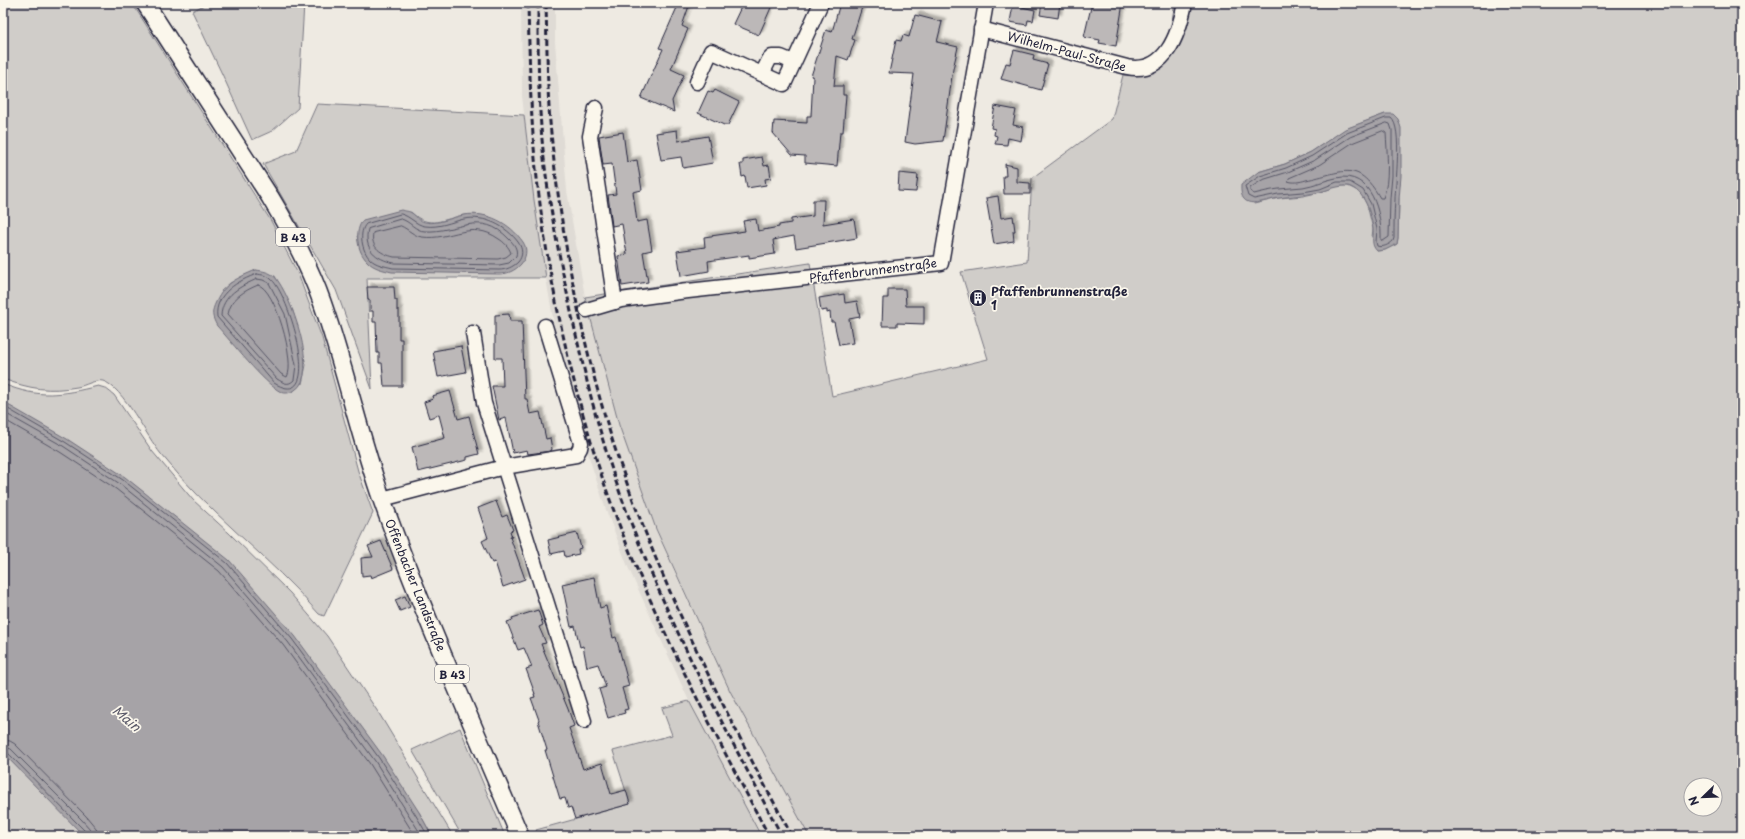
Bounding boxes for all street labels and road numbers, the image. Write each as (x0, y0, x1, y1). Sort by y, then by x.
street label: Wilhelm-Paul-Straße (1006, 26, 1128, 76)
road number: B 43 (276, 228, 310, 246)
street label: Pfaffenbrunnenstraße (808, 253, 938, 287)
street label: Offenbacher Landstraße (381, 516, 451, 654)
road number: B 43 (435, 665, 469, 683)

